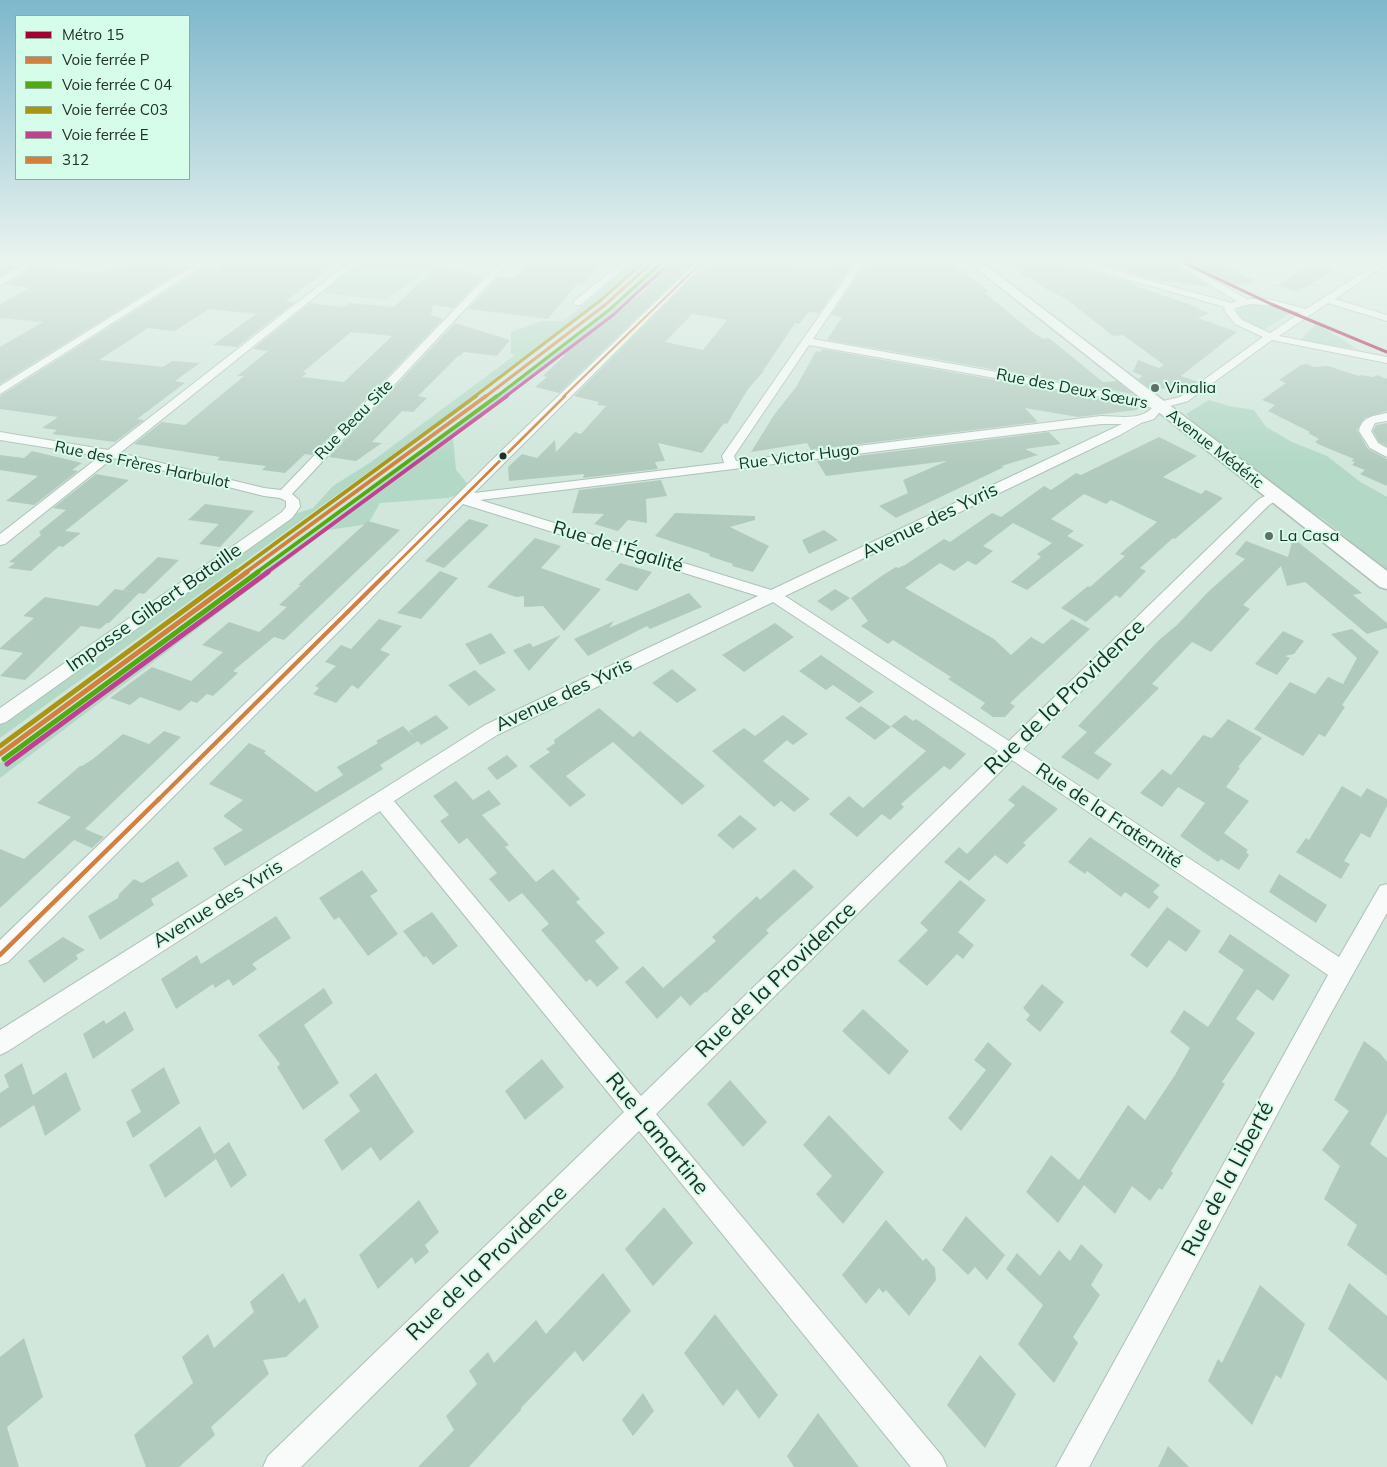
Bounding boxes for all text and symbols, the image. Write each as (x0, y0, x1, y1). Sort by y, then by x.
legend (15, 15, 190, 180)
text: Métro 15 (62, 25, 124, 44)
text: Voie ferrée P (62, 50, 150, 69)
text: Voie ferrée C 04 (62, 75, 172, 94)
text: Voie ferrée C03 (62, 100, 168, 119)
text: Voie ferrée E (62, 125, 149, 144)
text: 312 (62, 150, 89, 169)
street label: Rue des Deux Sœurs (995, 365, 1149, 413)
street label: Rue Beau Site (311, 376, 397, 464)
place label: Vinalia (1165, 378, 1216, 398)
marker: Vinalia (1149, 382, 1161, 394)
street label: Avenue Médéric (1163, 405, 1267, 493)
street label: Rue des Frères Harbulot (53, 437, 231, 493)
street label: Rue Victor Hugo (738, 440, 860, 474)
unlabelled marker (498, 451, 508, 461)
street label: Avenue des Yvris (858, 478, 1002, 564)
street label: Rue de l’Égalité (550, 516, 686, 578)
place label: La Casa (1279, 526, 1339, 546)
marker: La Casa (1263, 530, 1275, 542)
street label: Impasse Gilbert Bataille (62, 539, 246, 677)
street label: Rue de la Providence (979, 614, 1151, 780)
street label: Avenue des Yvris (492, 653, 636, 737)
street label: Rue de la Fraternité (1031, 758, 1187, 874)
street label: Avenue des Yvris (149, 855, 287, 953)
street label: Rue de la Providence (690, 897, 862, 1063)
street label: Rue Lamartine (600, 1068, 714, 1200)
street label: Rue de la Liberté (1176, 1097, 1280, 1261)
street label: Rue de la Providence (401, 1180, 573, 1346)

